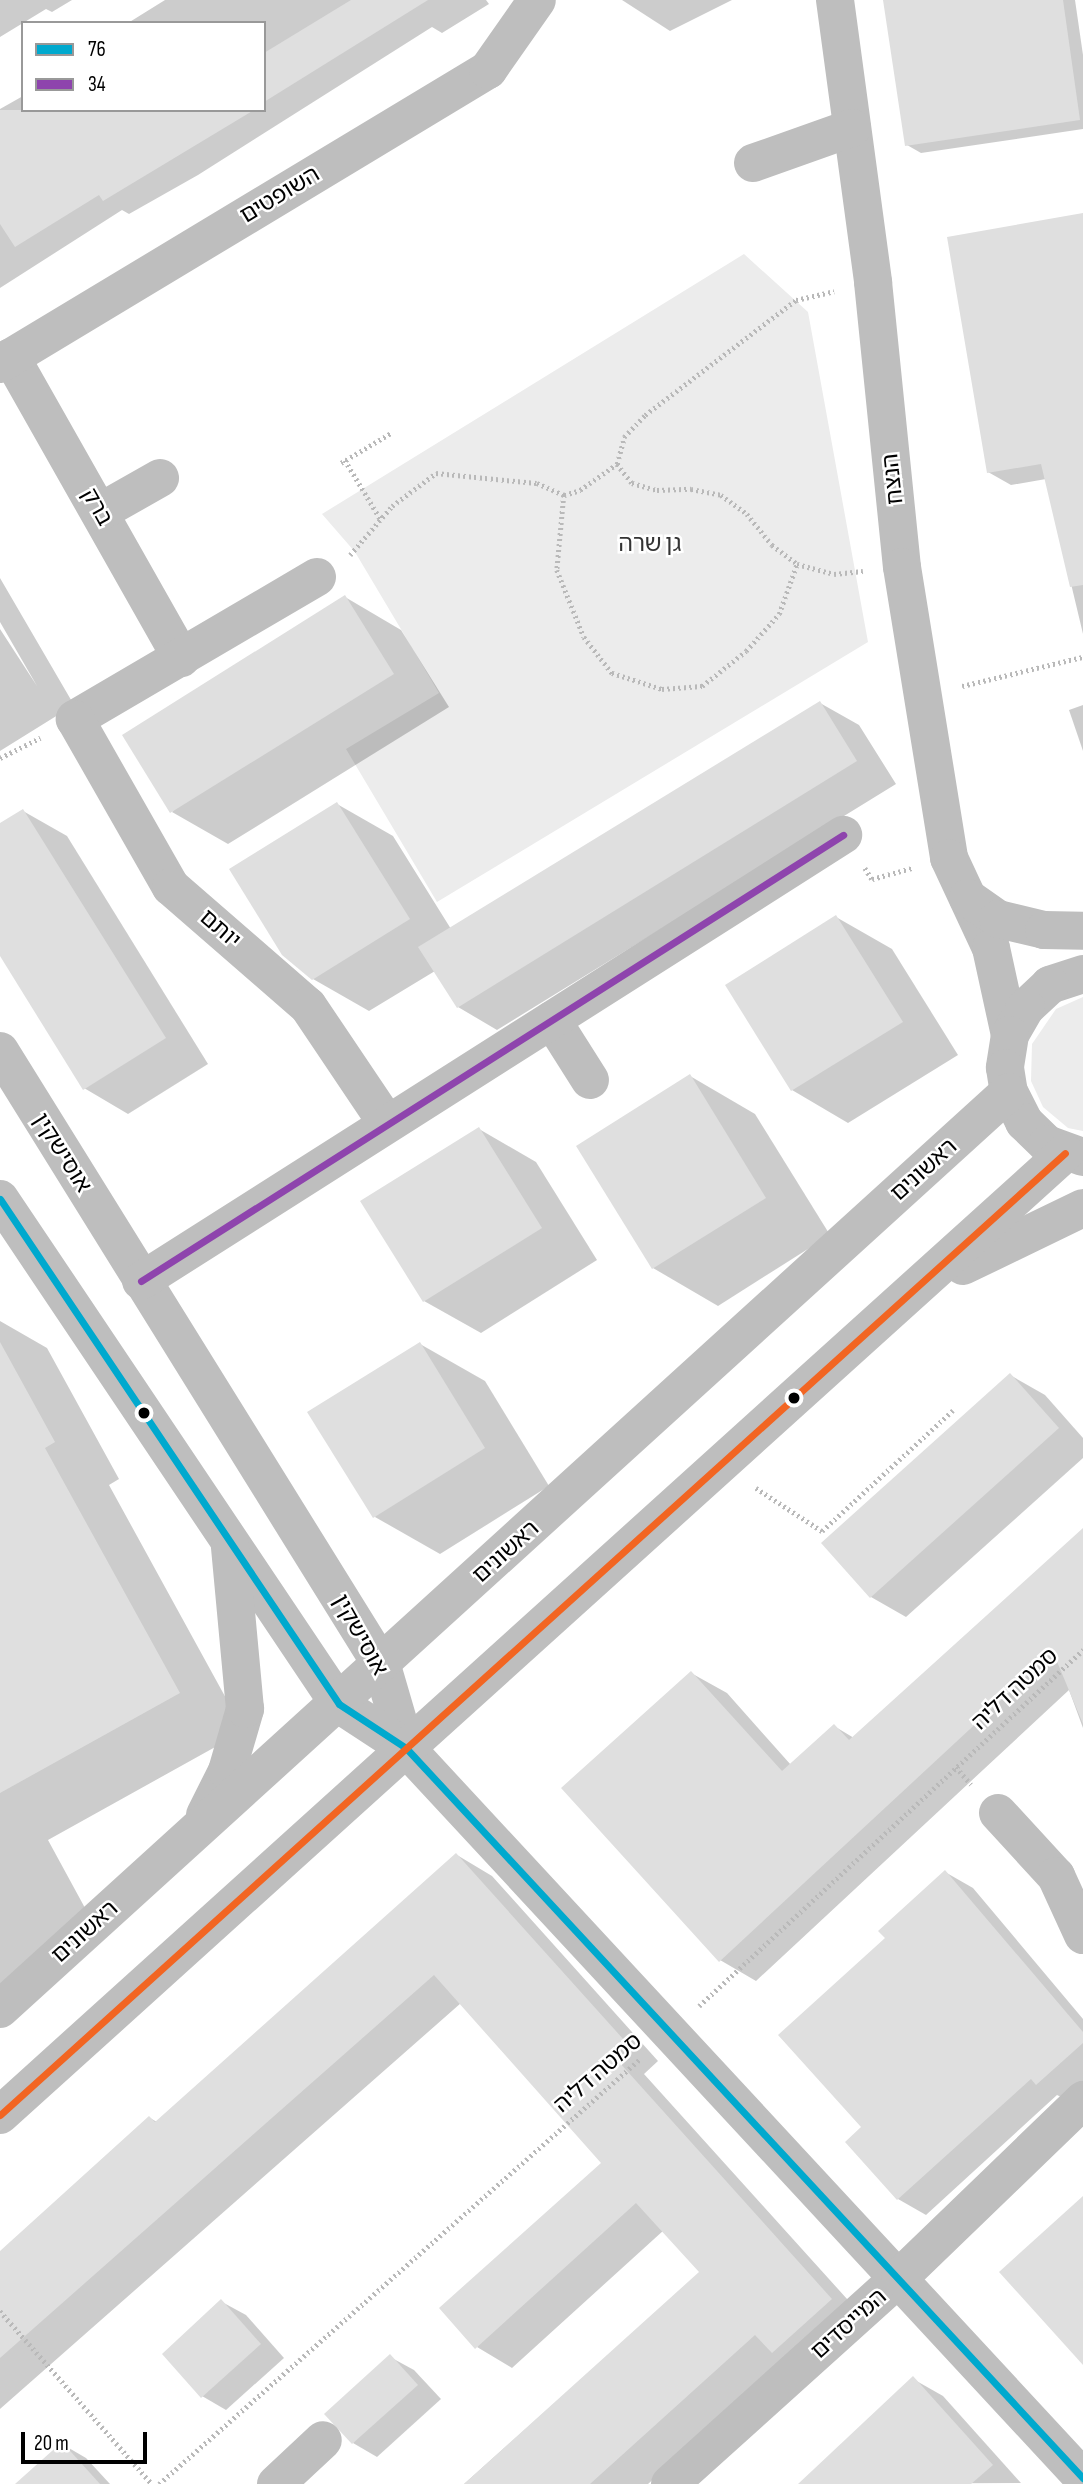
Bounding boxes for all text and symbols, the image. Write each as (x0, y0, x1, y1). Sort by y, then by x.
legend (21, 21, 266, 112)
text: 76 (88, 37, 106, 62)
text: 34 (88, 72, 106, 97)
street label: השופטים (235, 161, 325, 229)
street label: הנצח (877, 452, 909, 506)
street label: ברק (75, 483, 119, 531)
park label: גן שרה (619, 530, 681, 558)
street label: יותם (194, 904, 246, 954)
street label: אוסישקין (27, 1108, 97, 1198)
street label: ראשונים (885, 1133, 963, 1207)
unlabelled marker (787, 1391, 801, 1405)
unlabelled marker (137, 1406, 151, 1420)
street label: ראשונים (467, 1515, 545, 1589)
street label: אוסישקין (326, 1590, 394, 1680)
street label: סמטה דליה (966, 1642, 1064, 1736)
street label: ראשונים (46, 1895, 124, 1969)
street label: סמטה דליה (548, 2027, 648, 2119)
street label: המייסדים (806, 2283, 892, 2365)
scale bar (24, 2418, 150, 2462)
text: 20 m (34, 2431, 69, 2456)

